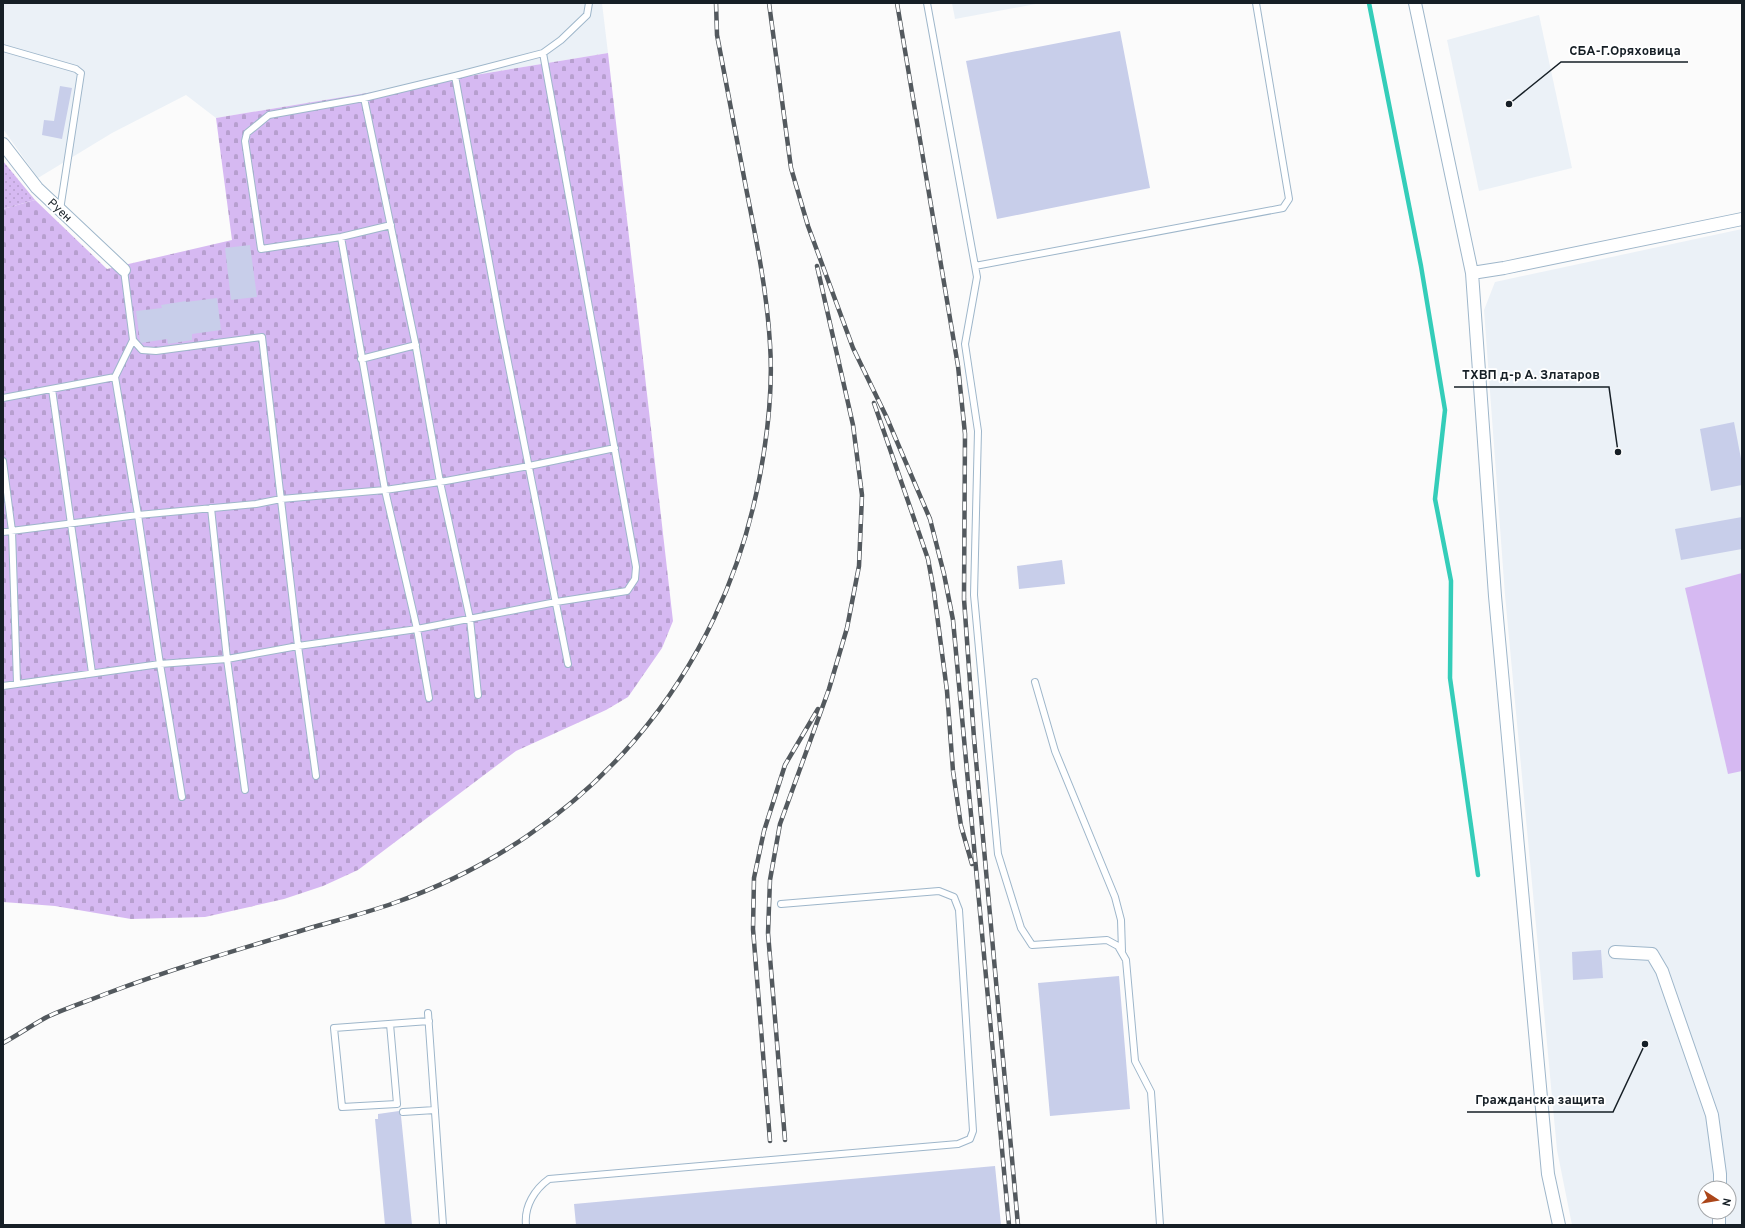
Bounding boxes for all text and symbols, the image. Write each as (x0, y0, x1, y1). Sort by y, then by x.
callout: СБА-Г.Оряховица (1561, 37, 1688, 62)
text: СБА-Г.Оряховица (1569, 44, 1681, 60)
street label: Руен (44, 195, 75, 226)
callout: ТХВП д-р А. Златаров (1454, 362, 1609, 387)
text: ТХВП д-р А. Златаров (1462, 368, 1600, 384)
callout: Гражданска защита (1467, 1087, 1613, 1112)
text: Гражданска защита (1475, 1093, 1605, 1109)
north arrow (1697, 1180, 1737, 1220)
text: N (1718, 1197, 1733, 1207)

